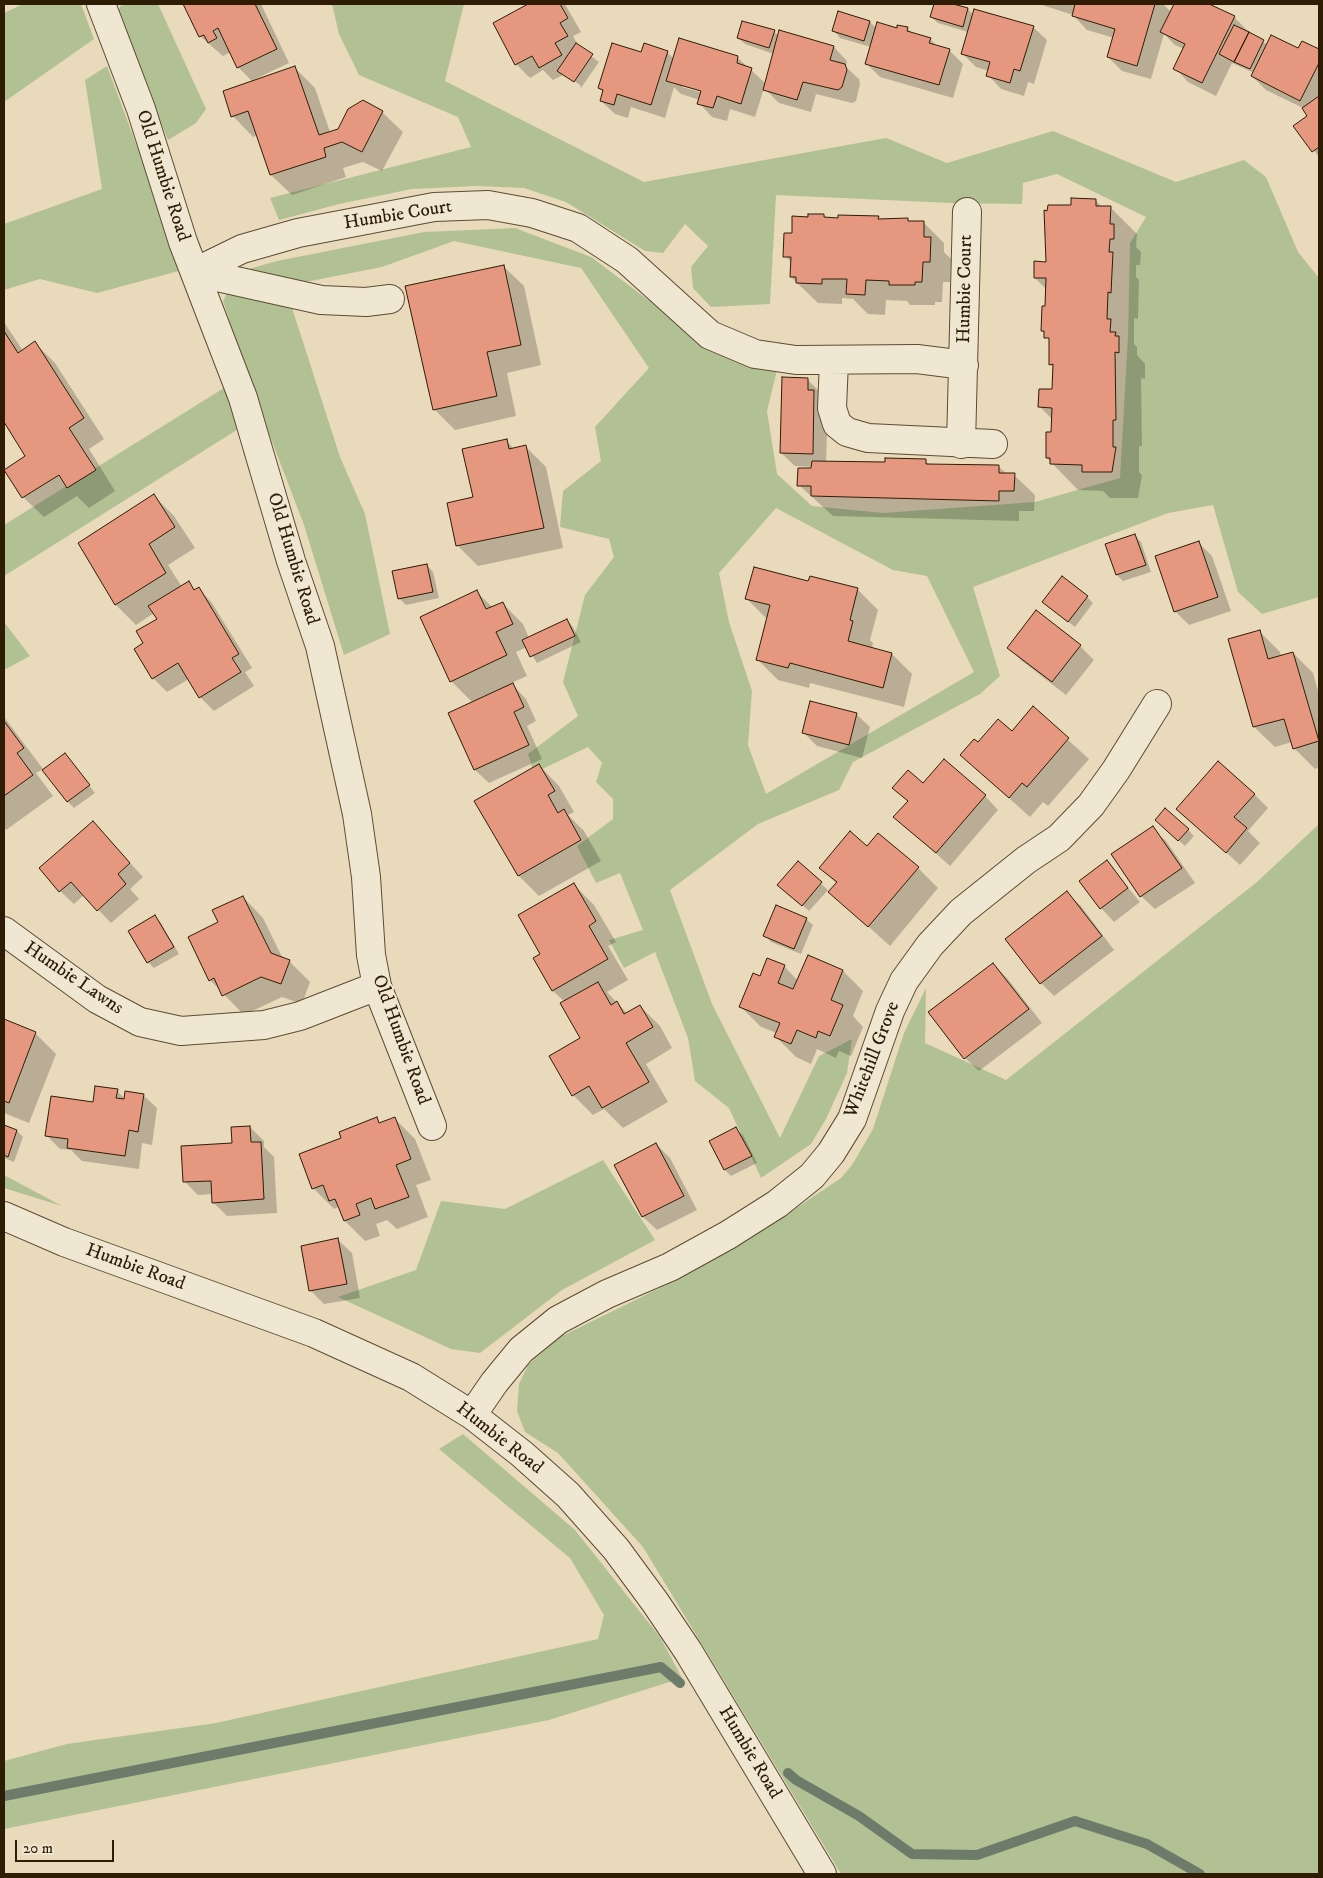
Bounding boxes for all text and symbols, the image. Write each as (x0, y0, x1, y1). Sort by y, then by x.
street label: Old Humbie Road (130, 107, 194, 245)
street label: Humbie Court (342, 196, 454, 236)
street label: Humbie Court (954, 234, 978, 344)
street label: Old Humbie Road (261, 490, 323, 628)
street label: Humbie Lawns (19, 937, 127, 1021)
street label: Old Humbie Road (366, 972, 434, 1108)
street label: Whitehill Grove (840, 999, 906, 1121)
street label: Humbie Road (82, 1239, 188, 1297)
street label: Humbie Road (451, 1398, 547, 1480)
street label: Humbie Road (712, 1703, 786, 1803)
scale bar (18, 1830, 116, 1862)
text: 20 m (23, 1839, 53, 1858)

